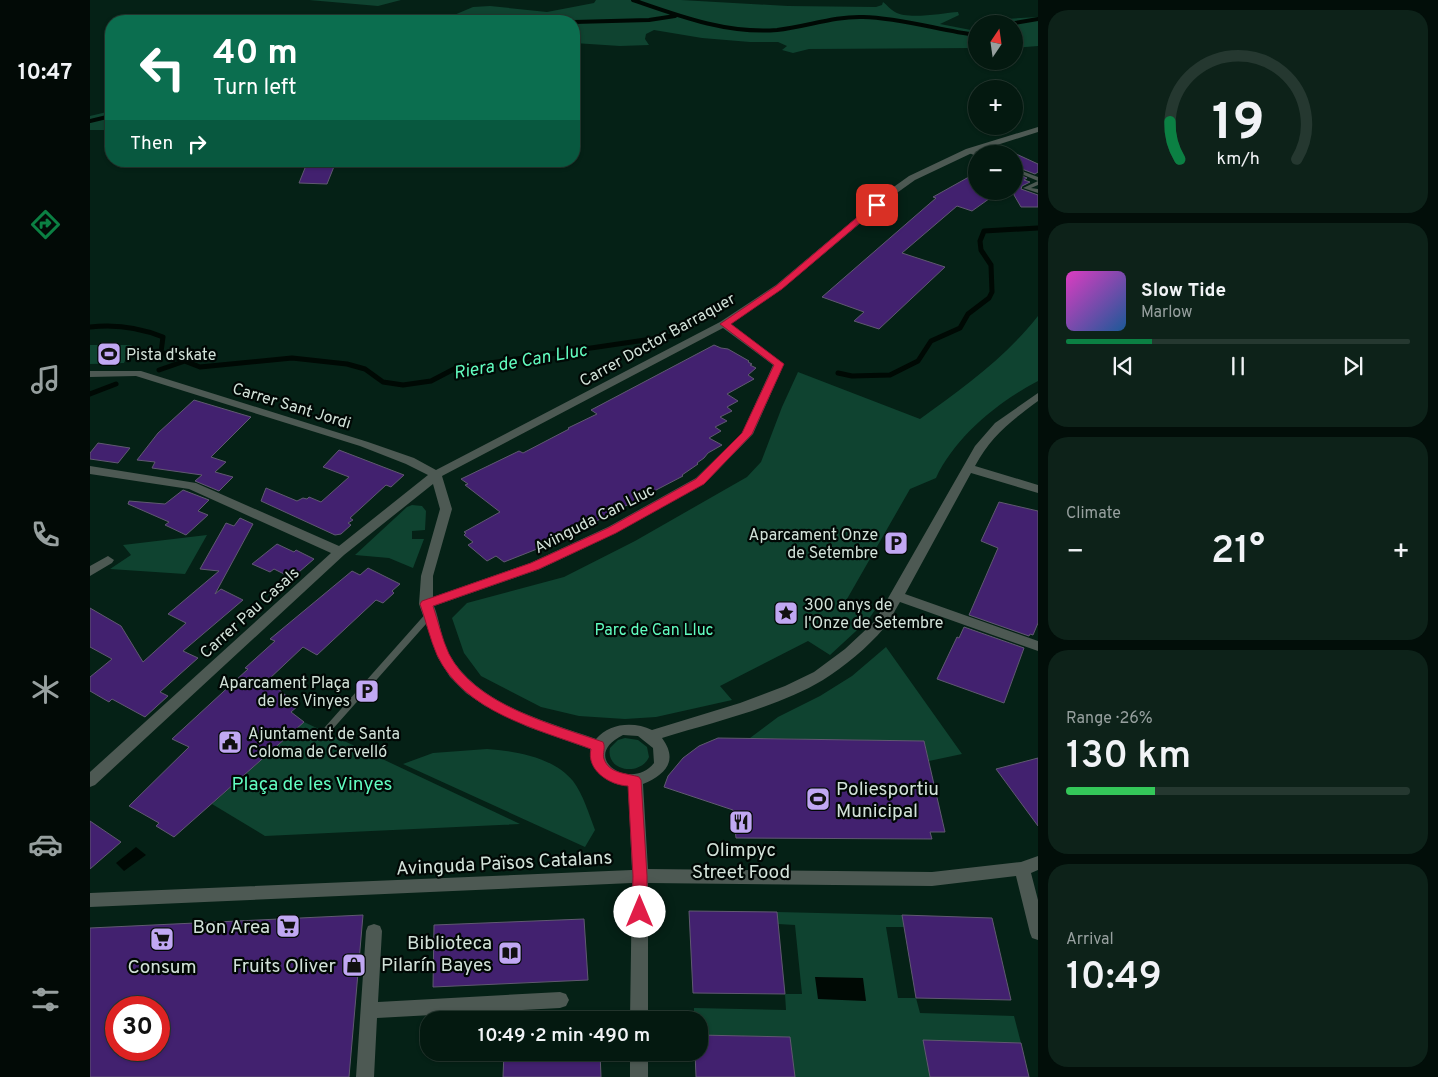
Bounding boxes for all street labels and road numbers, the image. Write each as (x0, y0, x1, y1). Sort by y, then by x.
street label: Carrer Doctor Barraquer (577, 290, 739, 392)
street label: Carrer Sant Jordi (230, 379, 353, 434)
street label: Avinguda Can Lluc (531, 481, 658, 559)
street label: Carrer Pau Casals (197, 564, 304, 663)
street label: Avinguda Països Catalans (395, 846, 613, 882)

